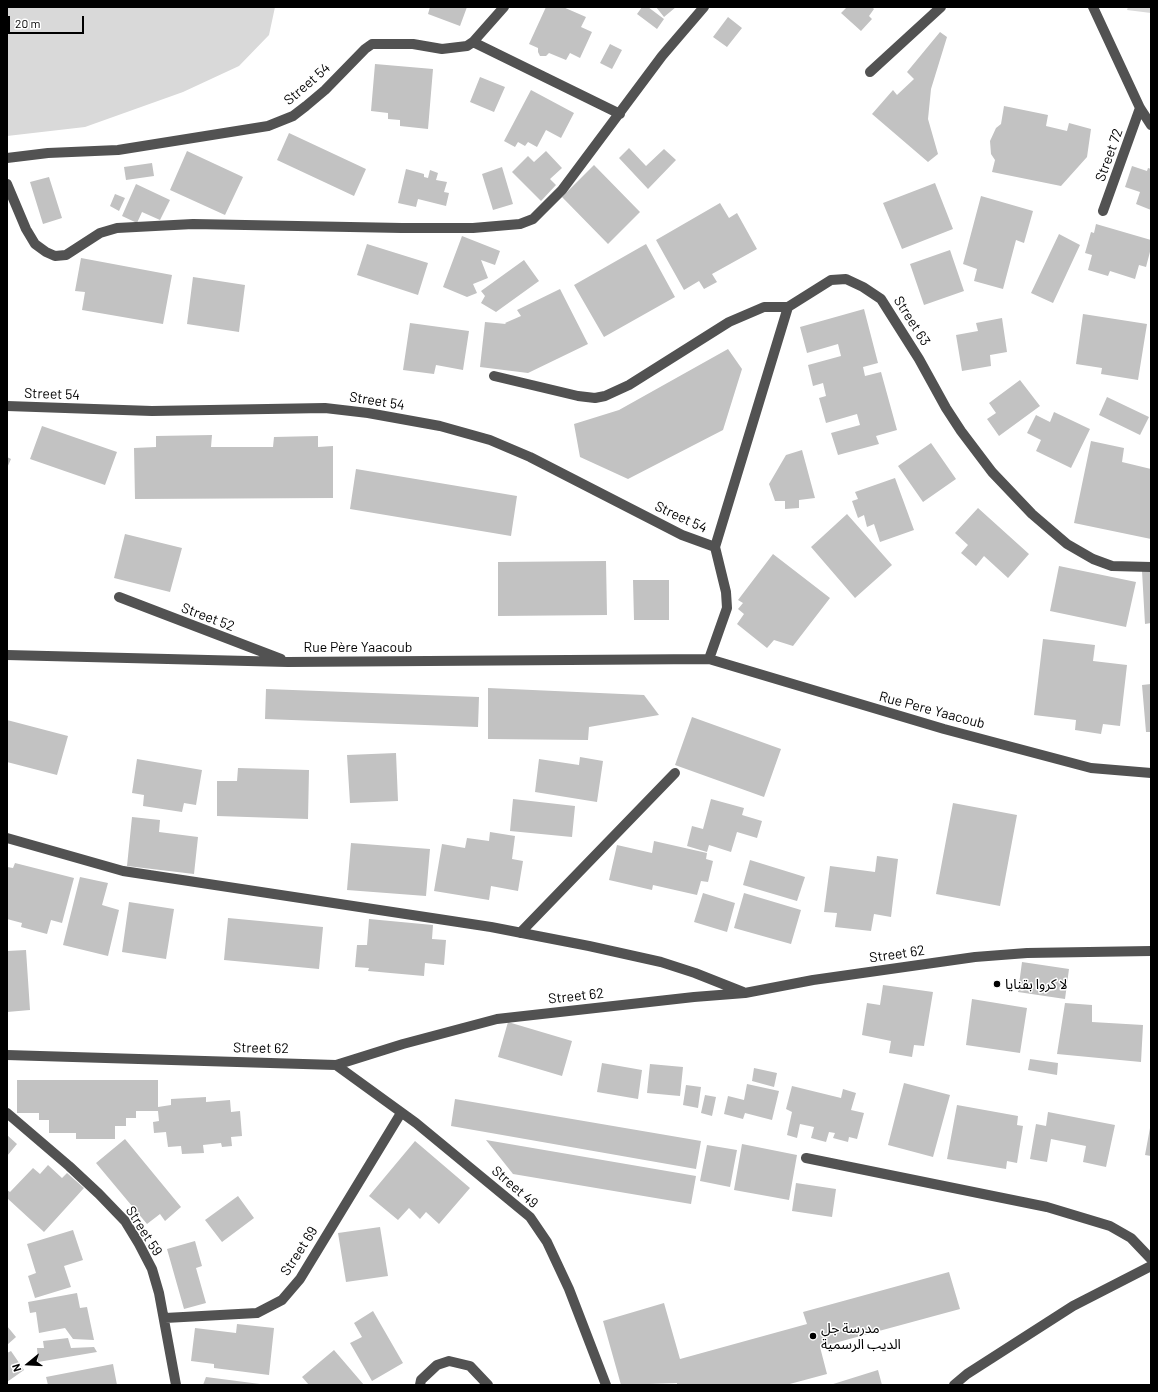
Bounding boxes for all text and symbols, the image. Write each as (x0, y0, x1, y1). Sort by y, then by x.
scale bar (10, 8, 86, 34)
text: 20 m (15, 16, 41, 30)
street label: Street 54 (280, 59, 334, 109)
street label: Street 72 (1092, 126, 1126, 184)
street label: Street 63 (890, 293, 934, 349)
street label: Street 54 (24, 385, 80, 403)
street label: Street 54 (348, 388, 406, 414)
street label: Street 54 (652, 498, 710, 536)
street label: Street 52 (179, 599, 237, 635)
street label: Rue Père Yaacoub (304, 639, 412, 655)
street label: Rue Pere Yaacoub (877, 688, 987, 732)
street label: Street 62 (868, 942, 926, 966)
place label: لا كروا بقنايا (1005, 976, 1067, 992)
marker: لا كروا بقنايا (992, 979, 1002, 989)
street label: Street 62 (547, 985, 605, 1007)
street label: Street 62 (233, 1039, 289, 1057)
street label: Street 49 (488, 1162, 542, 1212)
street label: Street 59 (122, 1203, 166, 1259)
street label: Street 69 (277, 1223, 321, 1279)
place label: مدرسة جل الديب الرسمية (821, 1320, 901, 1352)
marker: مدرسة جل الديب الرسمية (808, 1331, 818, 1341)
north arrow (8, 1344, 48, 1384)
text: N (9, 1362, 23, 1373)

